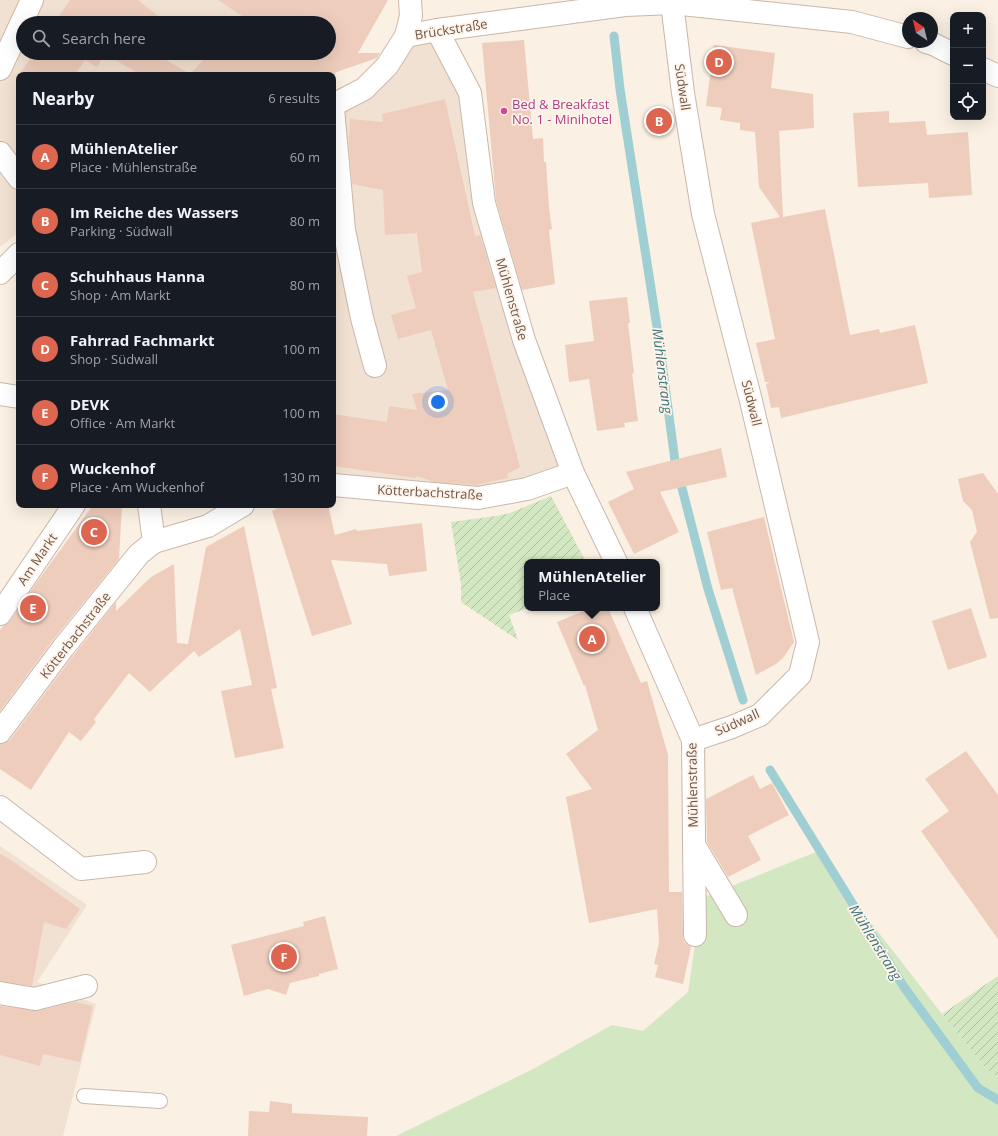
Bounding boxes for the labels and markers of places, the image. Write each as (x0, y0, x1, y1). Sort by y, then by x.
pin: D (706, 47, 732, 77)
place label: Bed & Breakfast No. 1 - Minihotel (512, 95, 612, 128)
marker: Bed & Breakfast No. 1 - Minihotel (499, 106, 509, 116)
pin: B (646, 106, 672, 136)
pin: C (81, 517, 107, 547)
pin: E (20, 593, 46, 623)
pin: A (579, 624, 605, 654)
pin: F (271, 942, 297, 972)

